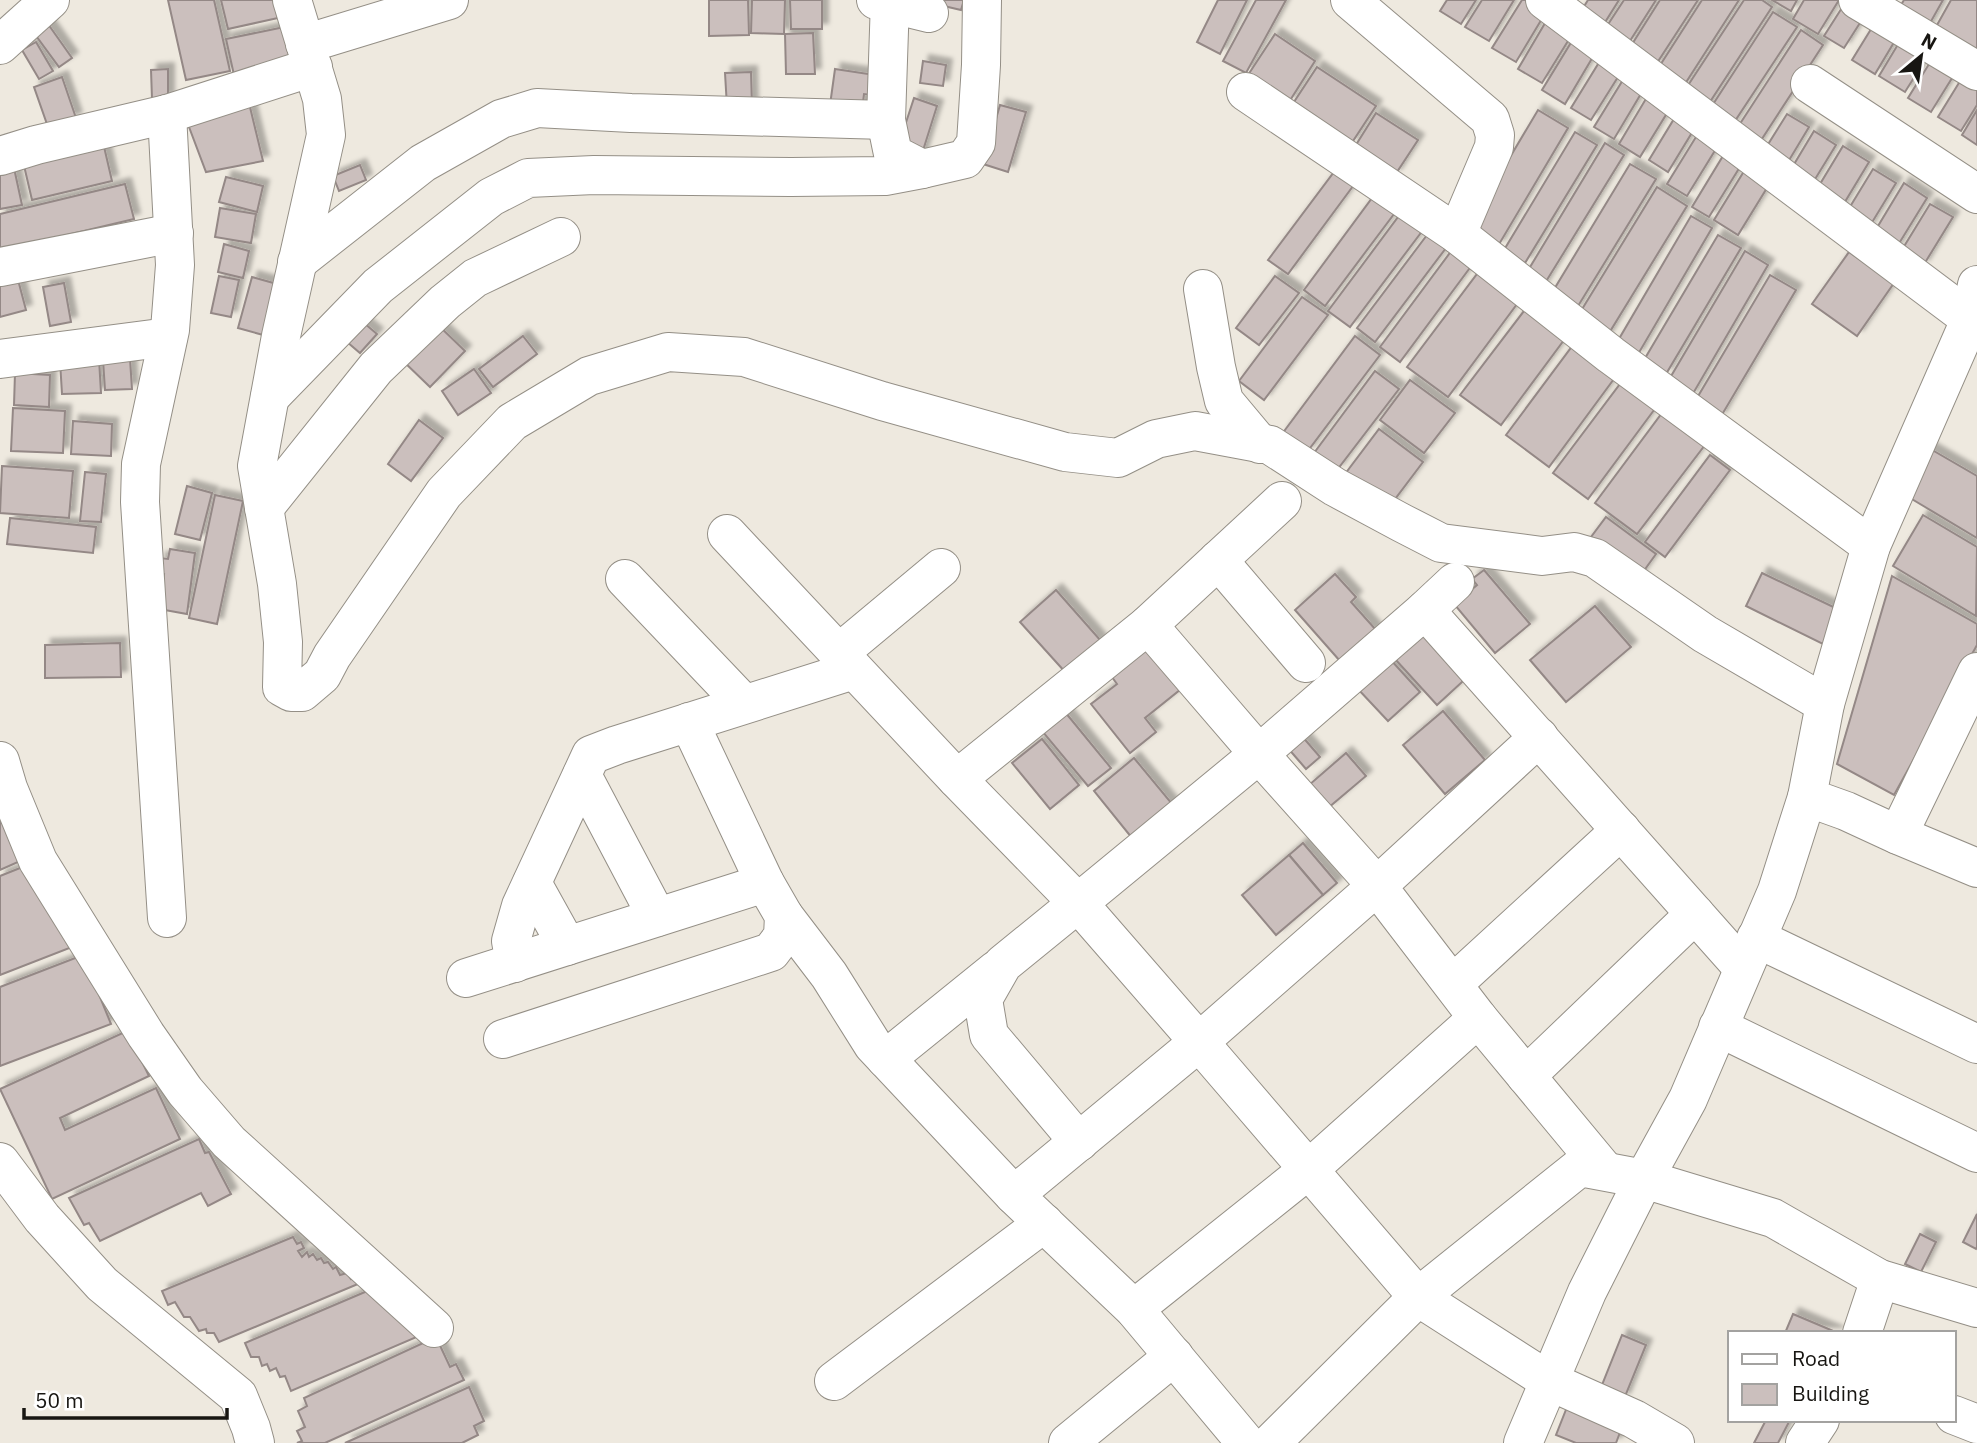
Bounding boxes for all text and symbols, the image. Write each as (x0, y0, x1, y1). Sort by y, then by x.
north arrow (1886, 21, 1956, 91)
text: N (1917, 27, 1941, 55)
legend (1728, 1331, 1956, 1422)
text: Road (1792, 1344, 1840, 1372)
scale bar (24, 1376, 228, 1420)
text: Building (1792, 1379, 1869, 1407)
text: 50 m (35, 1386, 84, 1414)

